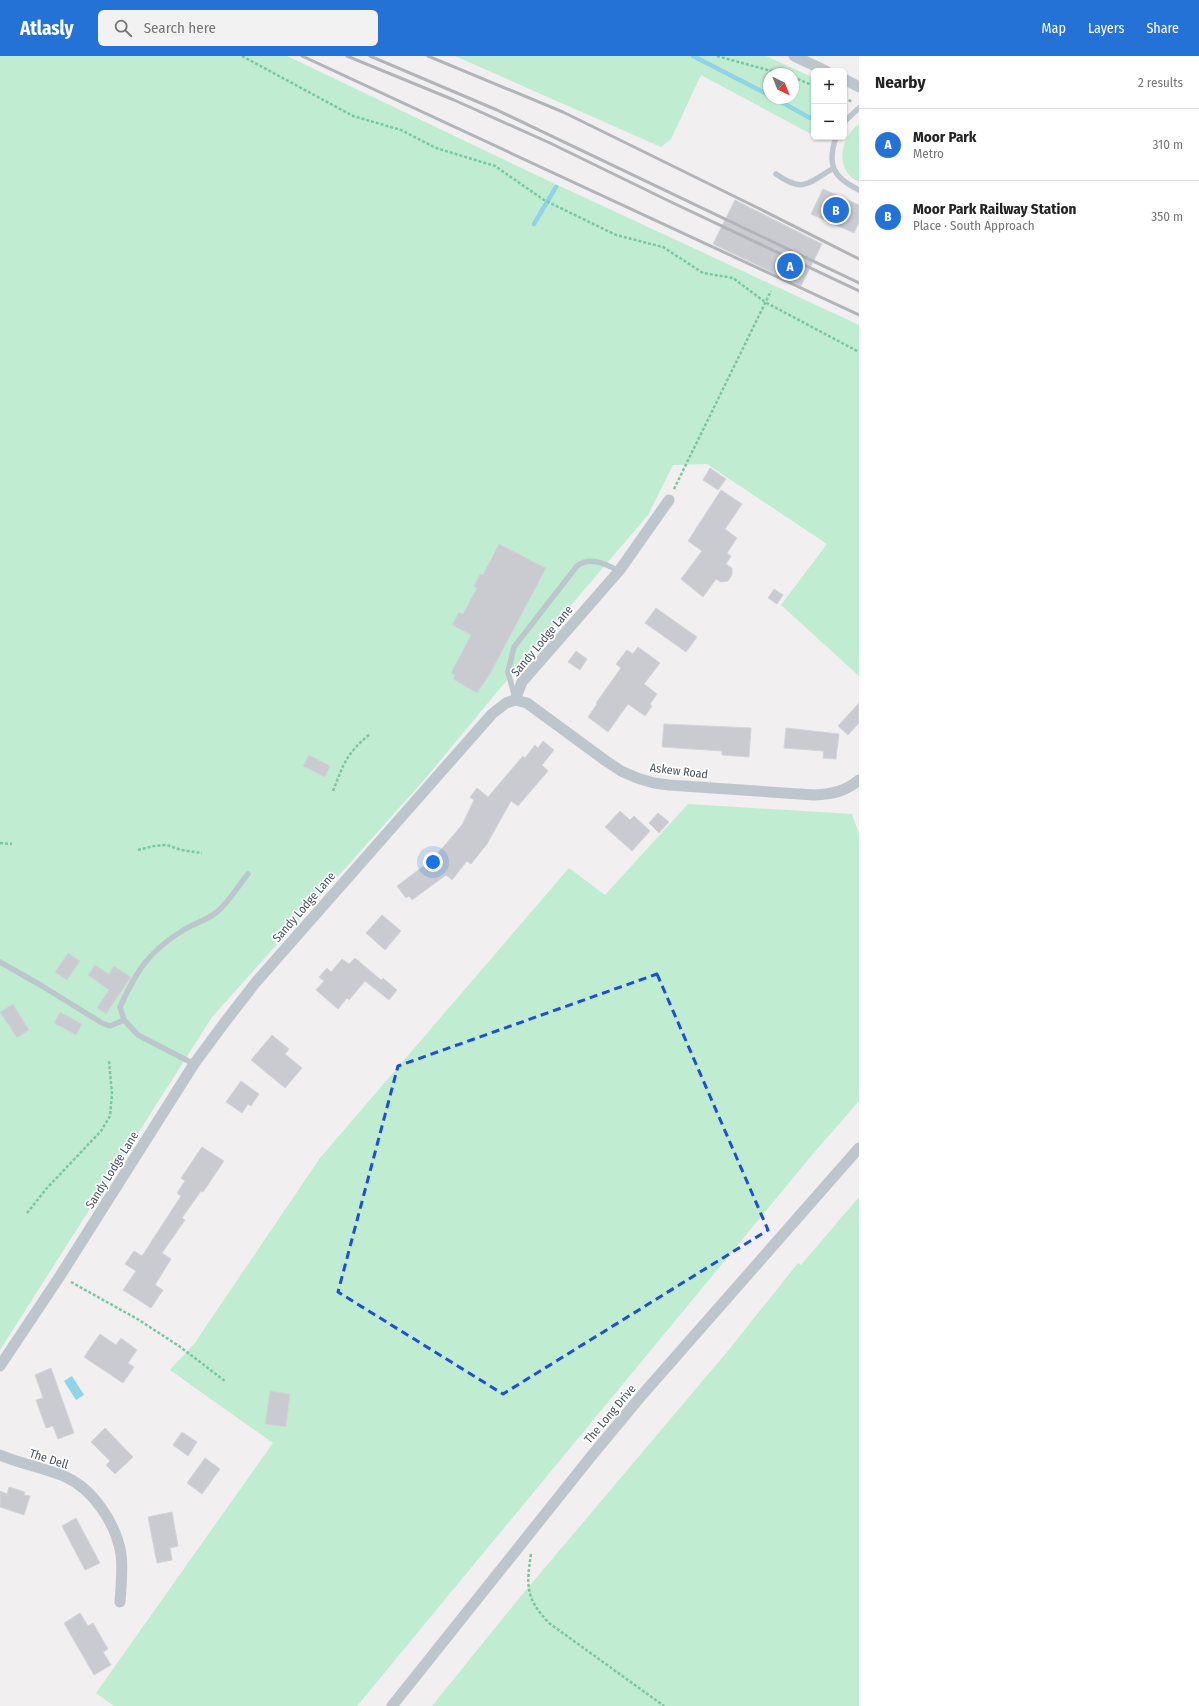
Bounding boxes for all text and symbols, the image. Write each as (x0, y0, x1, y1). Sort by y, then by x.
search box (98, 10, 378, 46)
text: Atlasly (20, 17, 74, 40)
icon: search (112, 17, 134, 39)
text: Search here (144, 19, 216, 37)
text: Map (1042, 20, 1066, 37)
text: Layers (1088, 20, 1124, 37)
text: Share (1146, 20, 1179, 37)
north arrow (763, 68, 799, 104)
map controls (811, 68, 847, 140)
button: + (811, 68, 847, 104)
text: Nearby (875, 72, 926, 93)
text: 2 results (1138, 75, 1183, 90)
button: − (811, 104, 847, 140)
text: Moor Park (913, 128, 976, 146)
text: A (884, 137, 892, 152)
text: 310 m (1153, 137, 1183, 152)
text: Metro (913, 146, 944, 161)
pin: B (823, 195, 849, 225)
text: Moor Park Railway Station (913, 200, 1076, 218)
text: B (884, 209, 892, 224)
text: 350 m (1151, 209, 1183, 224)
text: Place · South Approach (913, 218, 1035, 233)
pin: A (777, 251, 803, 281)
street label: Sandy Lodge Lane (508, 603, 576, 679)
street label: Askew Road (649, 760, 709, 782)
your location (423, 852, 443, 872)
street label: Sandy Lodge Lane (270, 869, 338, 945)
street label: Sandy Lodge Lane (83, 1129, 141, 1211)
street label: The Long Drive (581, 1382, 639, 1446)
street label: The Dell (28, 1446, 70, 1472)

